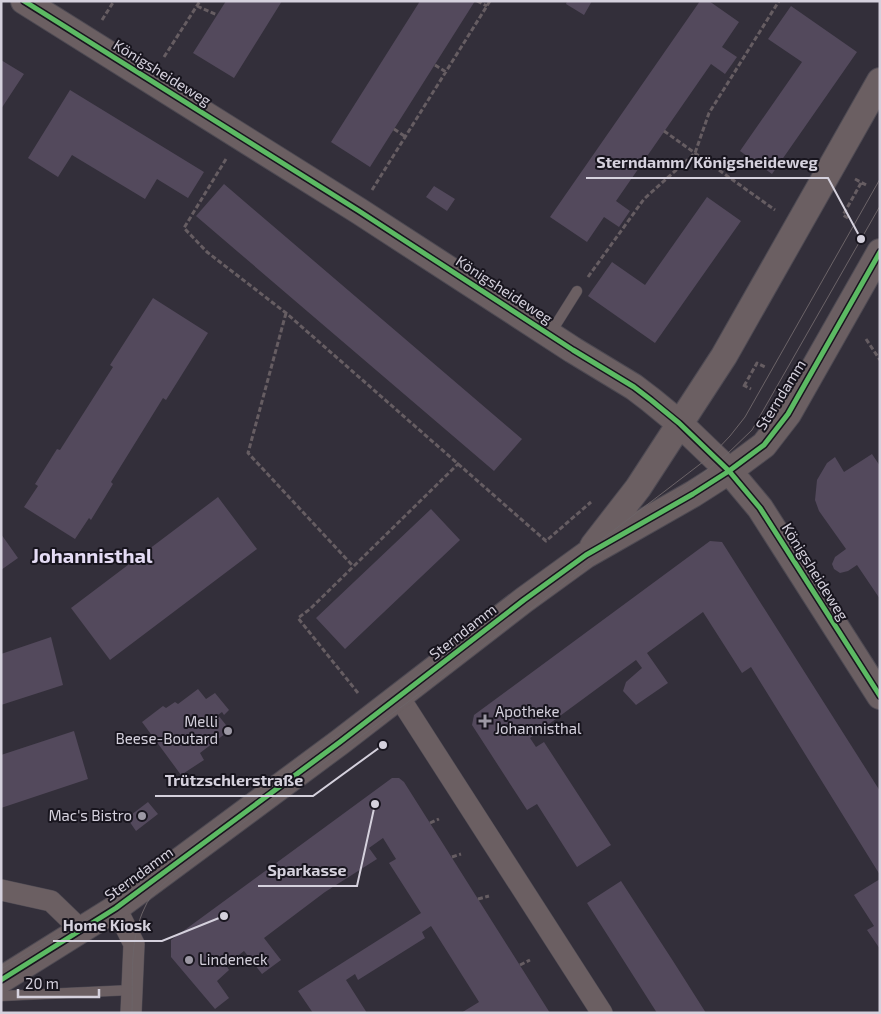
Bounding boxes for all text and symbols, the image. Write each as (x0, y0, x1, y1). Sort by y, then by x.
street label: Königsheideweg (110, 35, 215, 110)
callout: Sterndamm/Königsheideweg (586, 147, 828, 178)
text: Sterndamm/Königsheideweg (596, 152, 819, 171)
street label: Königsheideweg (453, 251, 557, 327)
street label: Sterndamm (751, 356, 809, 433)
street label: Königsheideweg (779, 519, 853, 624)
district label: Johannisthal (31, 543, 153, 567)
street label: Sterndamm (425, 600, 499, 663)
place label: Apotheke Johannisthal (495, 702, 582, 737)
place label: Melli Beese-Boutard (115, 712, 218, 747)
marker: Apotheke Johannisthal (479, 715, 491, 727)
marker: Melli Beese-Boutard (222, 725, 234, 737)
callout: Trützschlerstraße (155, 765, 313, 796)
text: Trützschlerstraße (165, 770, 303, 789)
place label: Mac's Bistro (48, 806, 132, 824)
marker: Mac's Bistro (136, 810, 148, 822)
street label: Sterndamm (101, 842, 176, 904)
callout: Sparkasse (258, 855, 357, 886)
text: Sparkasse (267, 860, 347, 879)
callout: Home Kiosk (53, 910, 162, 941)
text: Home Kiosk (63, 915, 151, 934)
place label: Lindeneck (199, 950, 268, 968)
marker: Lindeneck (183, 954, 195, 966)
scale bar (18, 966, 99, 998)
text: 20 m (25, 974, 59, 992)

